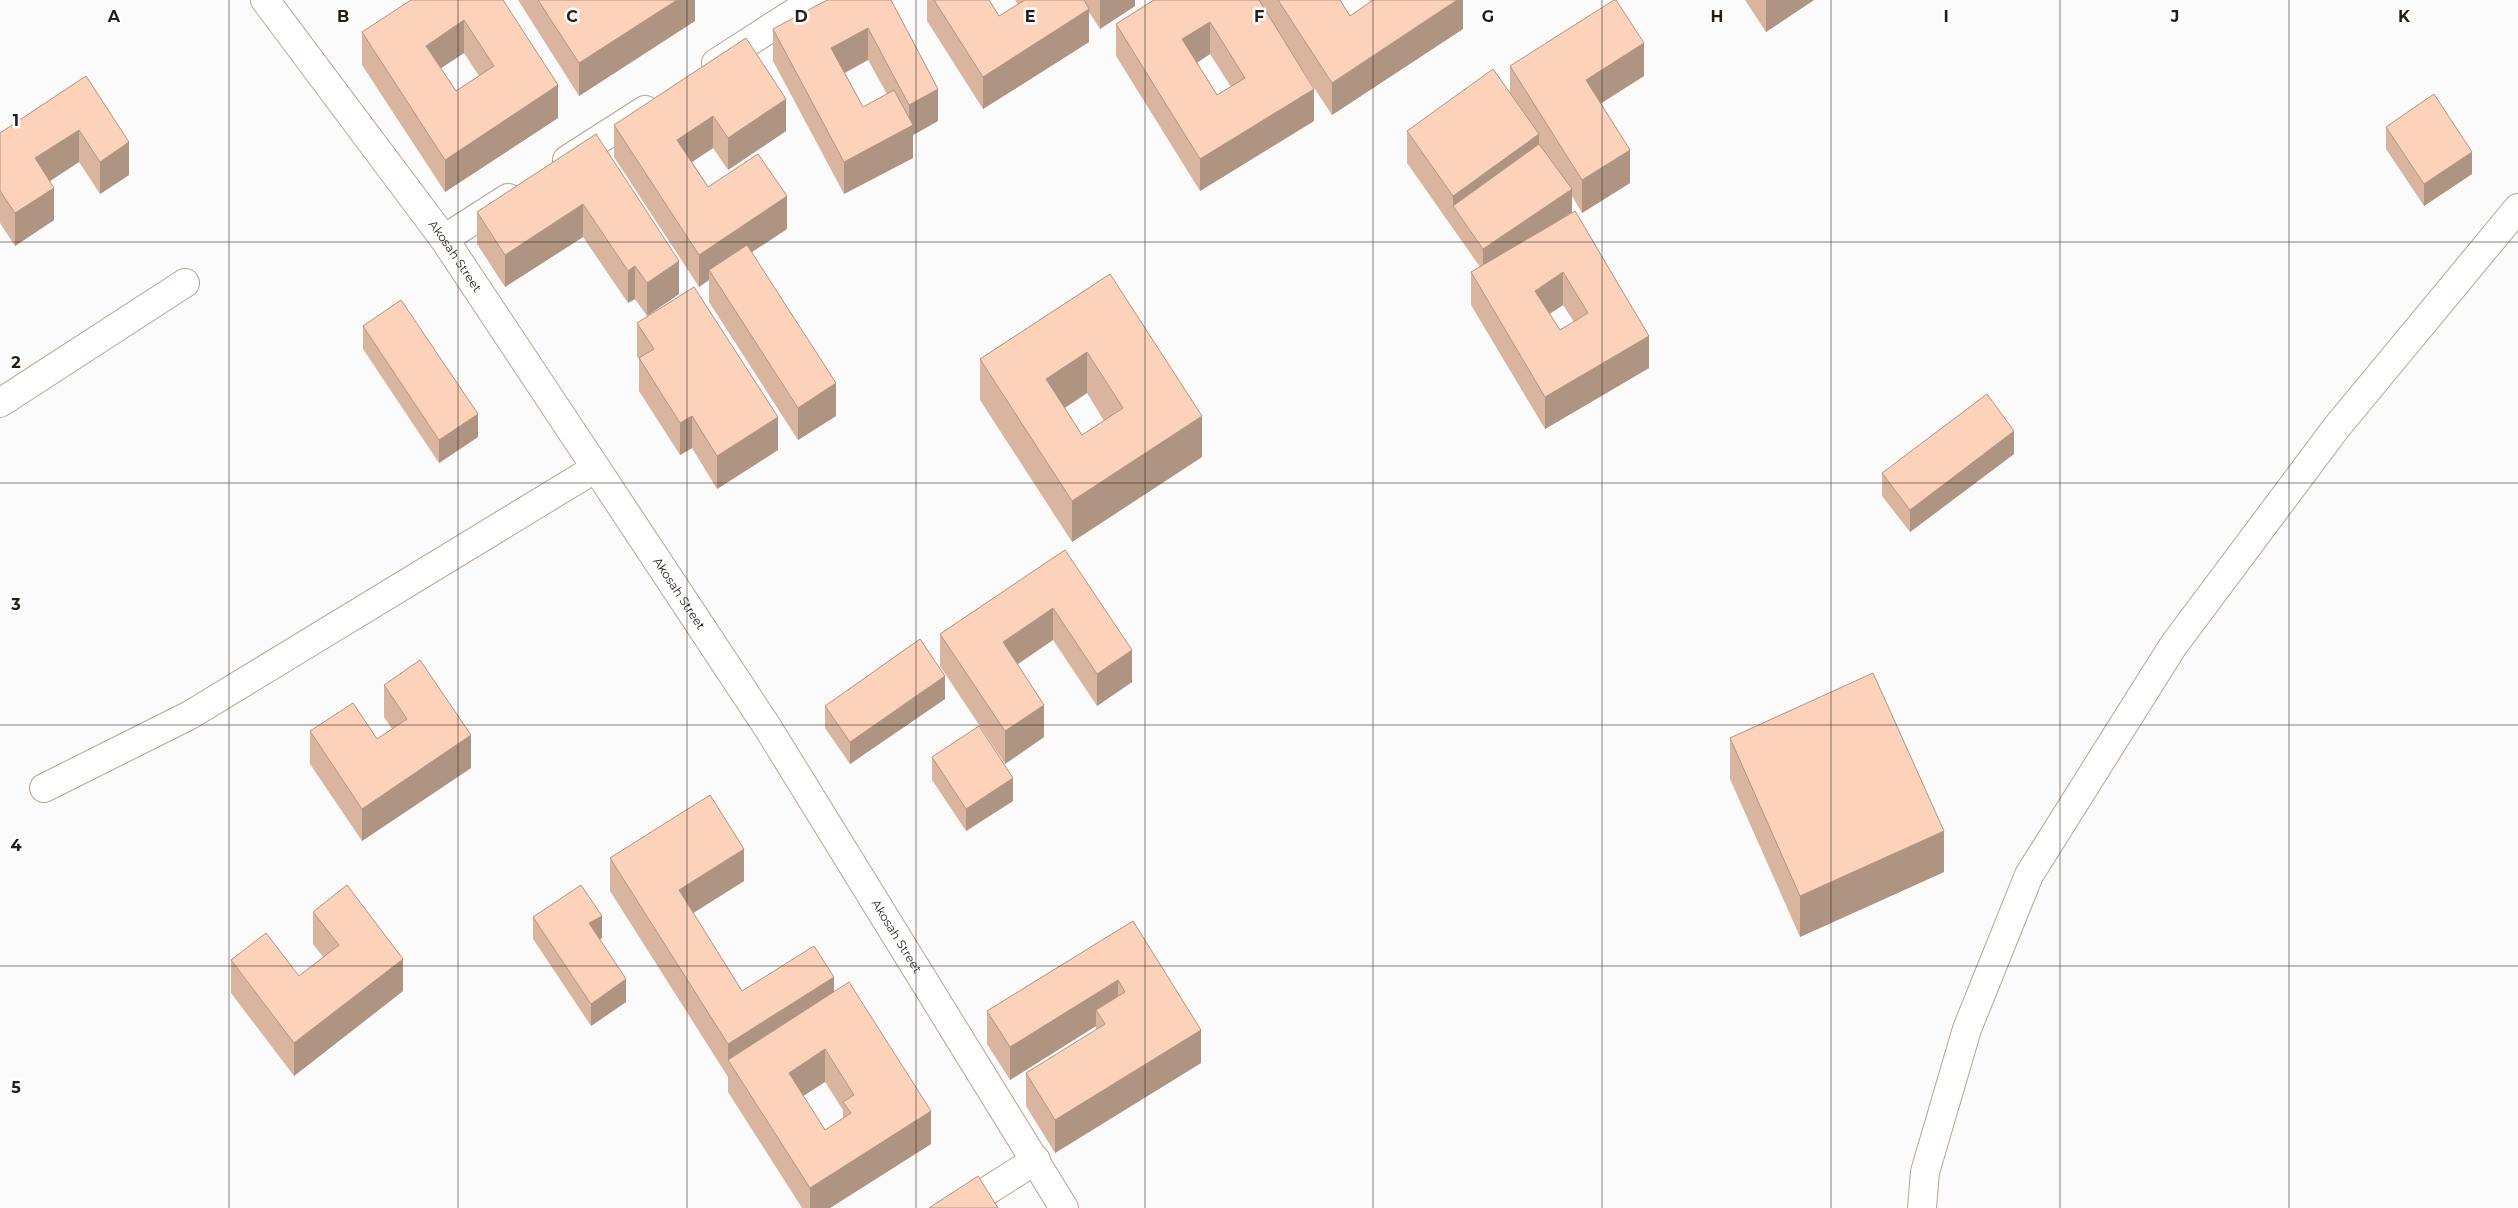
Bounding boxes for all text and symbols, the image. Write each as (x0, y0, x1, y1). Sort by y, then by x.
text: A (107, 7, 121, 26)
text: B (337, 7, 349, 26)
text: C (566, 7, 578, 26)
text: D (794, 7, 808, 26)
text: E (1025, 7, 1035, 26)
text: F (1254, 7, 1264, 26)
text: G (1482, 7, 1494, 26)
text: H (1711, 7, 1723, 26)
text: I (1943, 7, 1949, 26)
text: J (2170, 7, 2179, 26)
text: K (2398, 7, 2411, 26)
text: 1 (13, 111, 19, 130)
street label: Akosah Street (426, 217, 485, 295)
text: 2 (11, 353, 21, 372)
street label: Akosah Street (650, 554, 709, 632)
text: 3 (10, 595, 21, 614)
text: 4 (10, 836, 22, 855)
street label: Akosah Street (869, 897, 925, 976)
text: 5 (11, 1078, 21, 1097)

